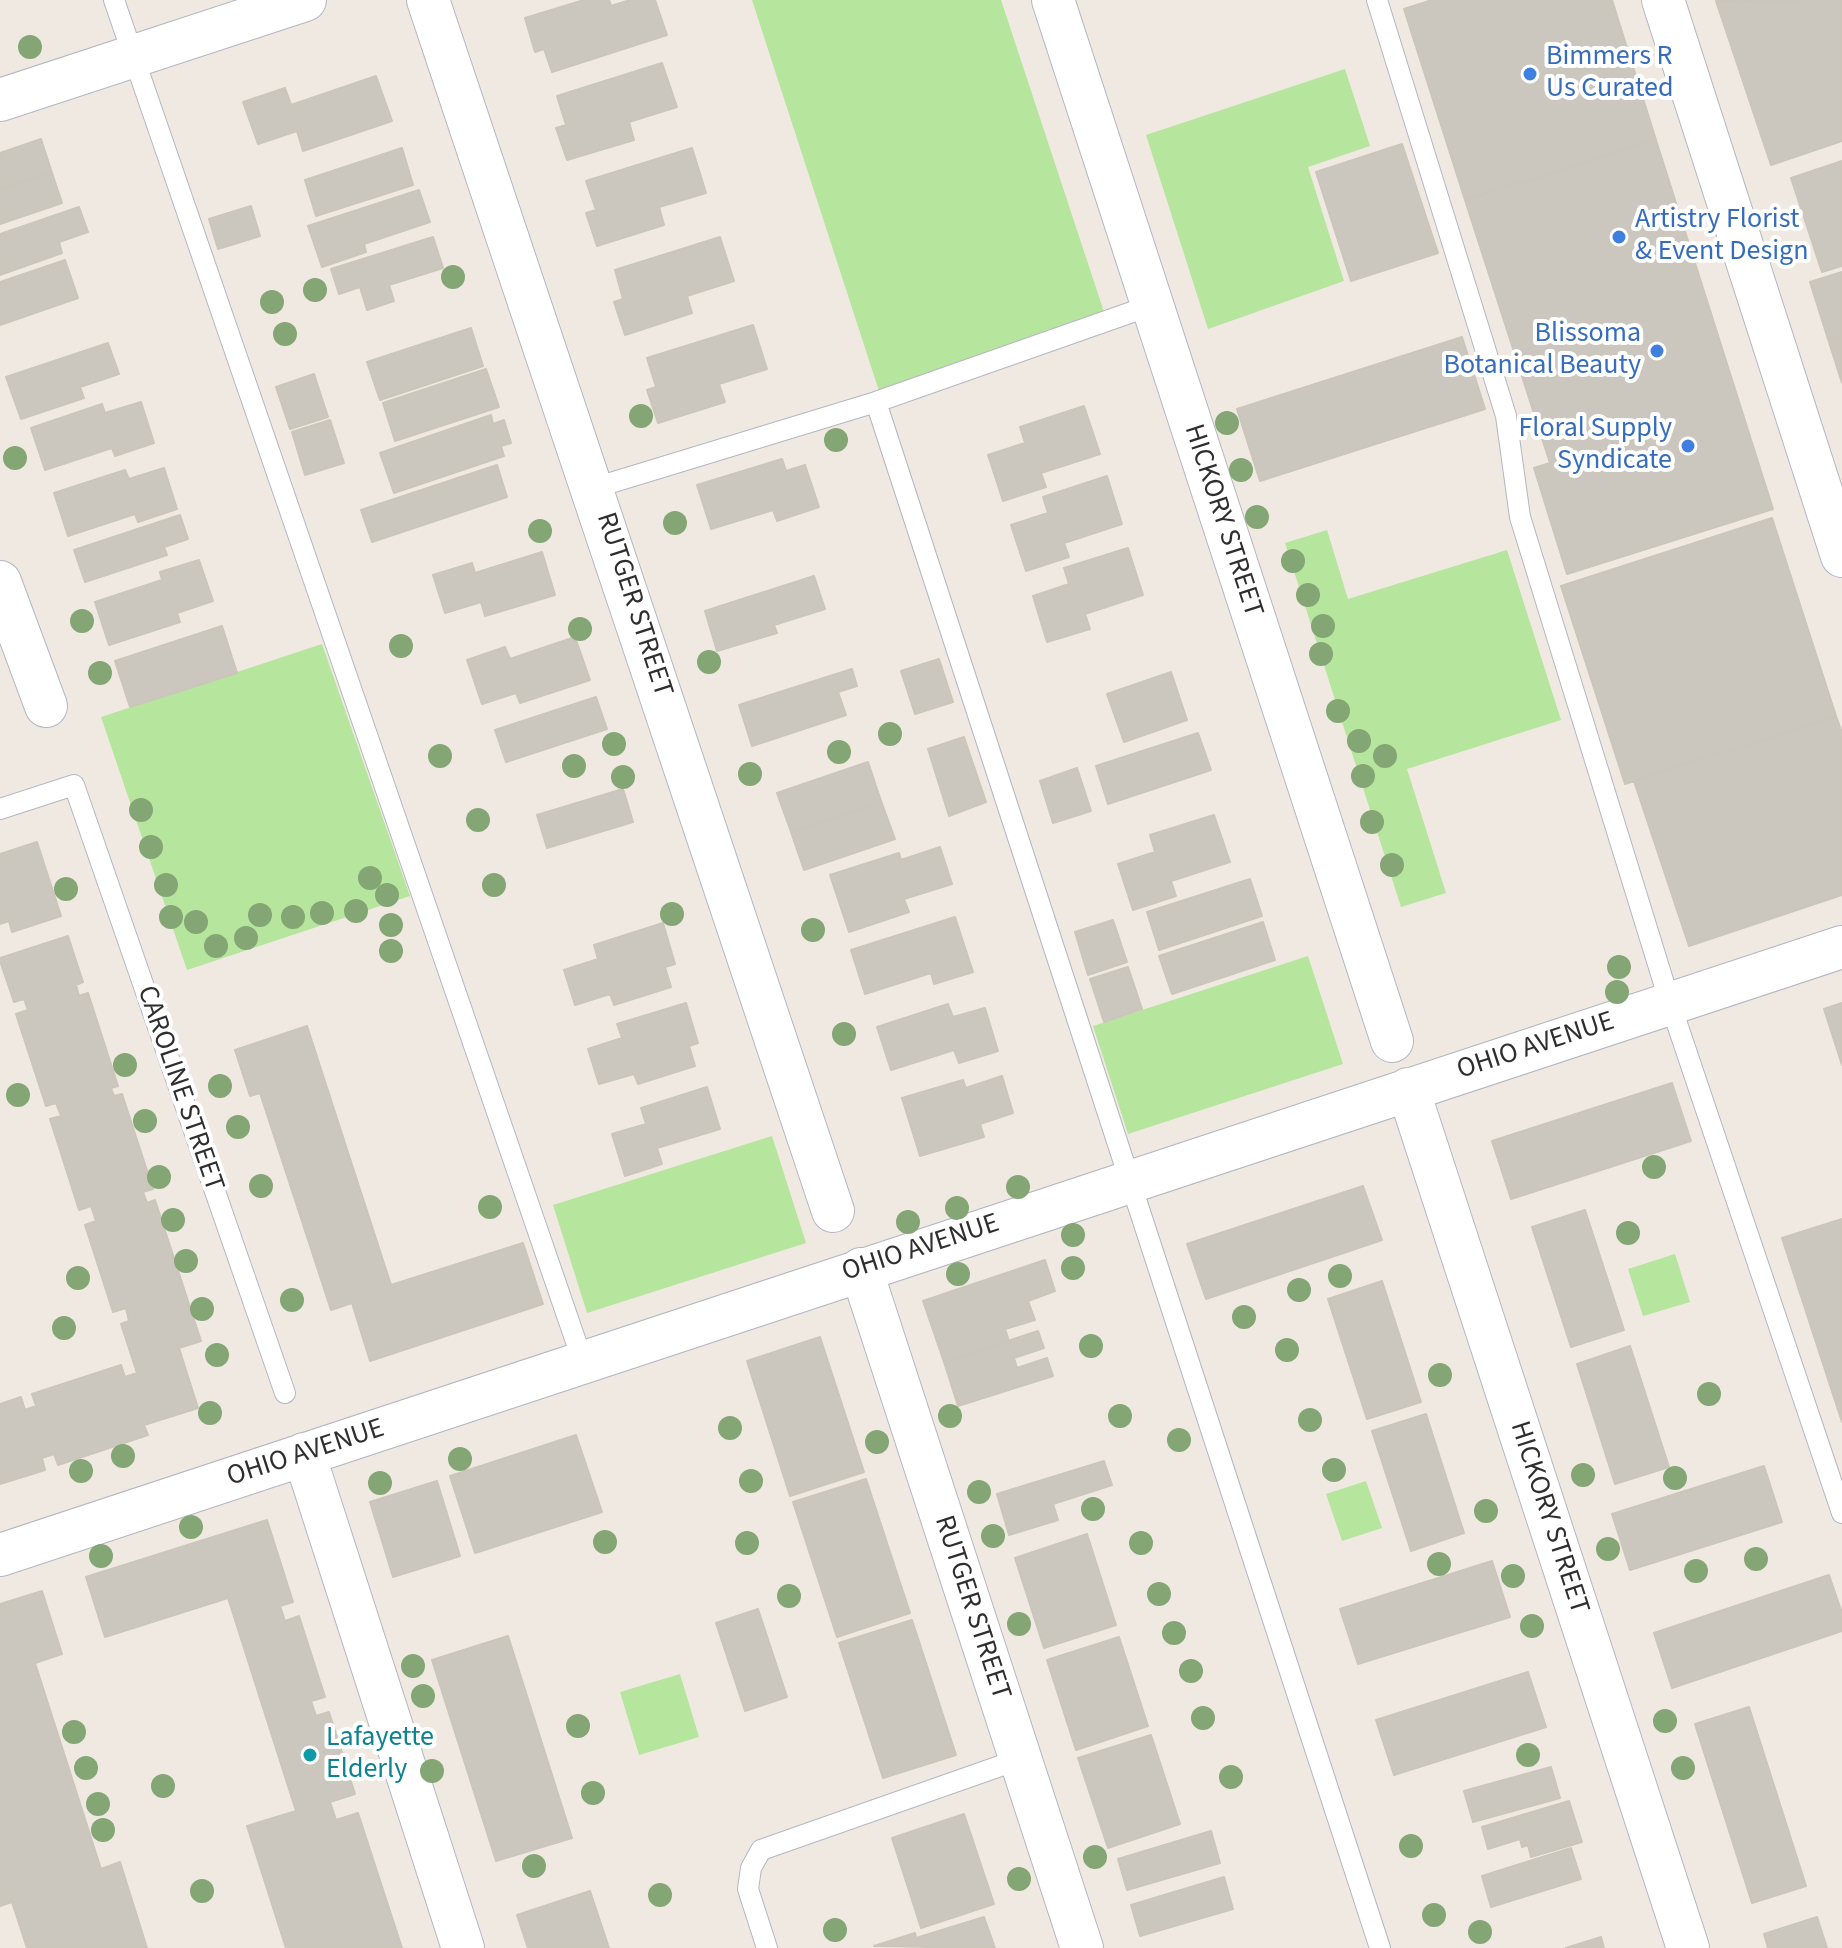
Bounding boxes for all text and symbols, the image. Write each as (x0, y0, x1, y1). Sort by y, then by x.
place label: Bimmers R Us Curated (1546, 41, 1674, 107)
marker: Bimmers R Us Curated (1521, 65, 1539, 83)
place label: Artistry Florist & Event Design (1635, 204, 1809, 270)
marker: Artistry Florist & Event Design (1610, 228, 1628, 246)
place label: Blissoma Botanical Beauty (1443, 318, 1641, 384)
marker: Blissoma Botanical Beauty (1648, 342, 1666, 360)
place label: Floral Supply Syndicate (1518, 413, 1672, 479)
street label: HICKORY STREET (1175, 420, 1269, 622)
marker: Floral Supply Syndicate (1679, 437, 1697, 455)
street label: RUTGER STREET (587, 509, 679, 701)
street label: CAROLINE STREET (128, 982, 230, 1196)
street label: OHIO AVENUE (1453, 1006, 1619, 1088)
street label: OHIO AVENUE (838, 1208, 1004, 1290)
street label: OHIO AVENUE (223, 1413, 389, 1495)
street label: HICKORY STREET (1501, 1417, 1595, 1619)
street label: RUTGER STREET (925, 1512, 1017, 1704)
place label: Lafayette Elderly (326, 1722, 434, 1788)
marker: Lafayette Elderly (301, 1746, 319, 1764)

